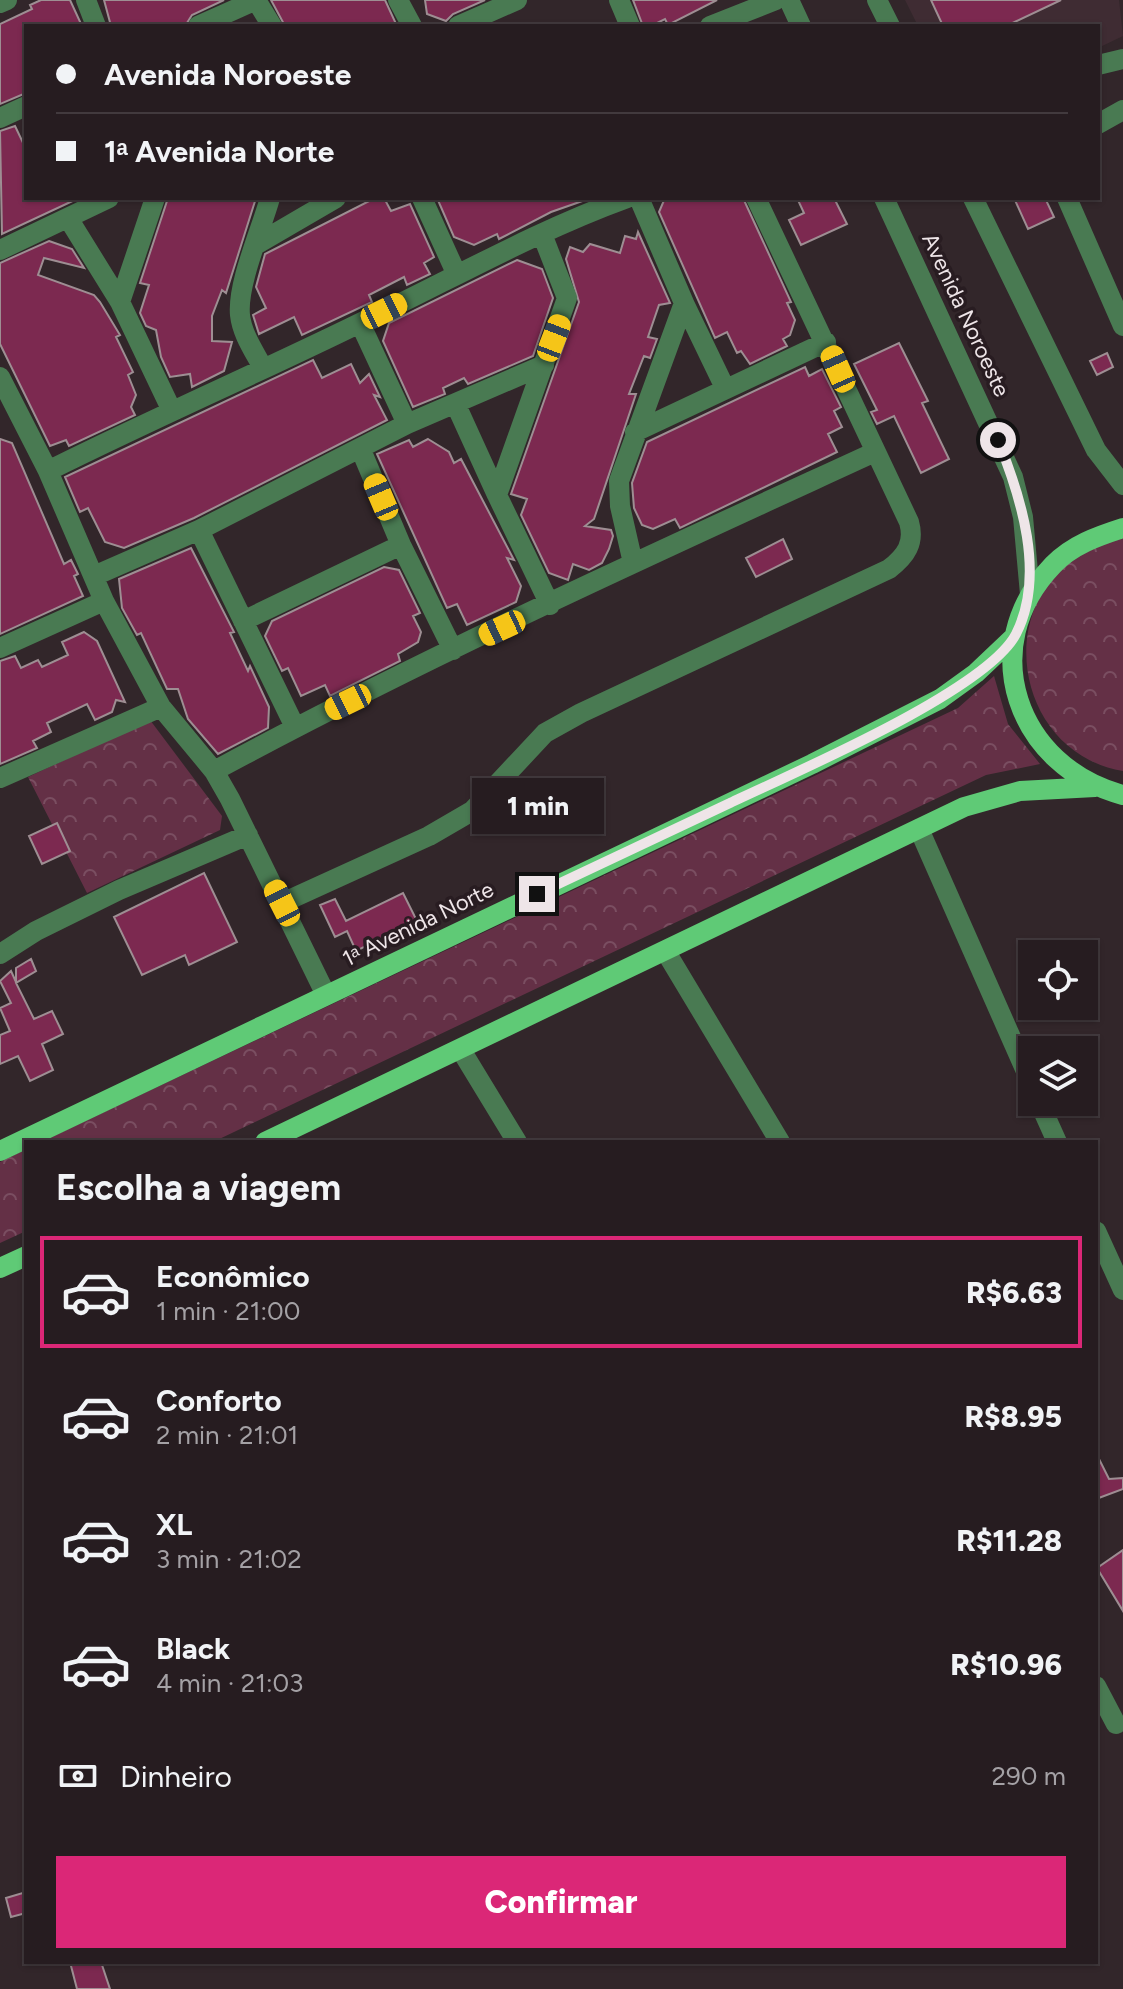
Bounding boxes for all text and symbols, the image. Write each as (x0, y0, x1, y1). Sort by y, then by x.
text: Avenida Noroeste (104, 56, 351, 93)
text: 1ᵃ Avenida Norte (104, 133, 334, 170)
street label: Avenida Noroeste (916, 229, 1016, 401)
car (357, 290, 411, 332)
car (534, 311, 574, 365)
car (817, 342, 859, 396)
route start (980, 422, 1016, 458)
car (361, 470, 401, 524)
car (475, 607, 529, 649)
car (321, 681, 375, 723)
callout: 1 min (471, 778, 603, 834)
text: 1 min (507, 790, 569, 822)
car (260, 876, 304, 930)
street label: 1ᵃ Avenida Norte (338, 876, 498, 972)
route end (519, 876, 555, 912)
map controls (1018, 940, 1098, 1116)
button: locate (1018, 940, 1098, 1020)
button: layers (1018, 1036, 1098, 1116)
text: Escolha a viagem (56, 1166, 341, 1209)
icon: car (60, 1256, 132, 1328)
text: Econômico (156, 1258, 310, 1295)
text: R$6.63 (966, 1274, 1062, 1311)
text: 1 min · 21:00 (156, 1295, 300, 1327)
icon: car (60, 1380, 132, 1452)
text: Conforto (156, 1382, 282, 1419)
text: R$8.95 (964, 1398, 1062, 1435)
text: 2 min · 21:01 (156, 1419, 298, 1451)
icon: car (60, 1504, 132, 1576)
text: XL (156, 1506, 192, 1543)
text: R$11.28 (956, 1522, 1062, 1559)
text: 3 min · 21:02 (156, 1543, 302, 1575)
icon: car (60, 1628, 132, 1700)
text: Black (156, 1630, 230, 1667)
text: R$10.96 (950, 1646, 1062, 1683)
text: 4 min · 21:03 (156, 1667, 303, 1699)
icon: cash (56, 1754, 100, 1798)
text: Dinheiro (120, 1758, 232, 1795)
text: 290 m (992, 1760, 1066, 1792)
button: Confirmar (56, 1856, 1066, 1948)

